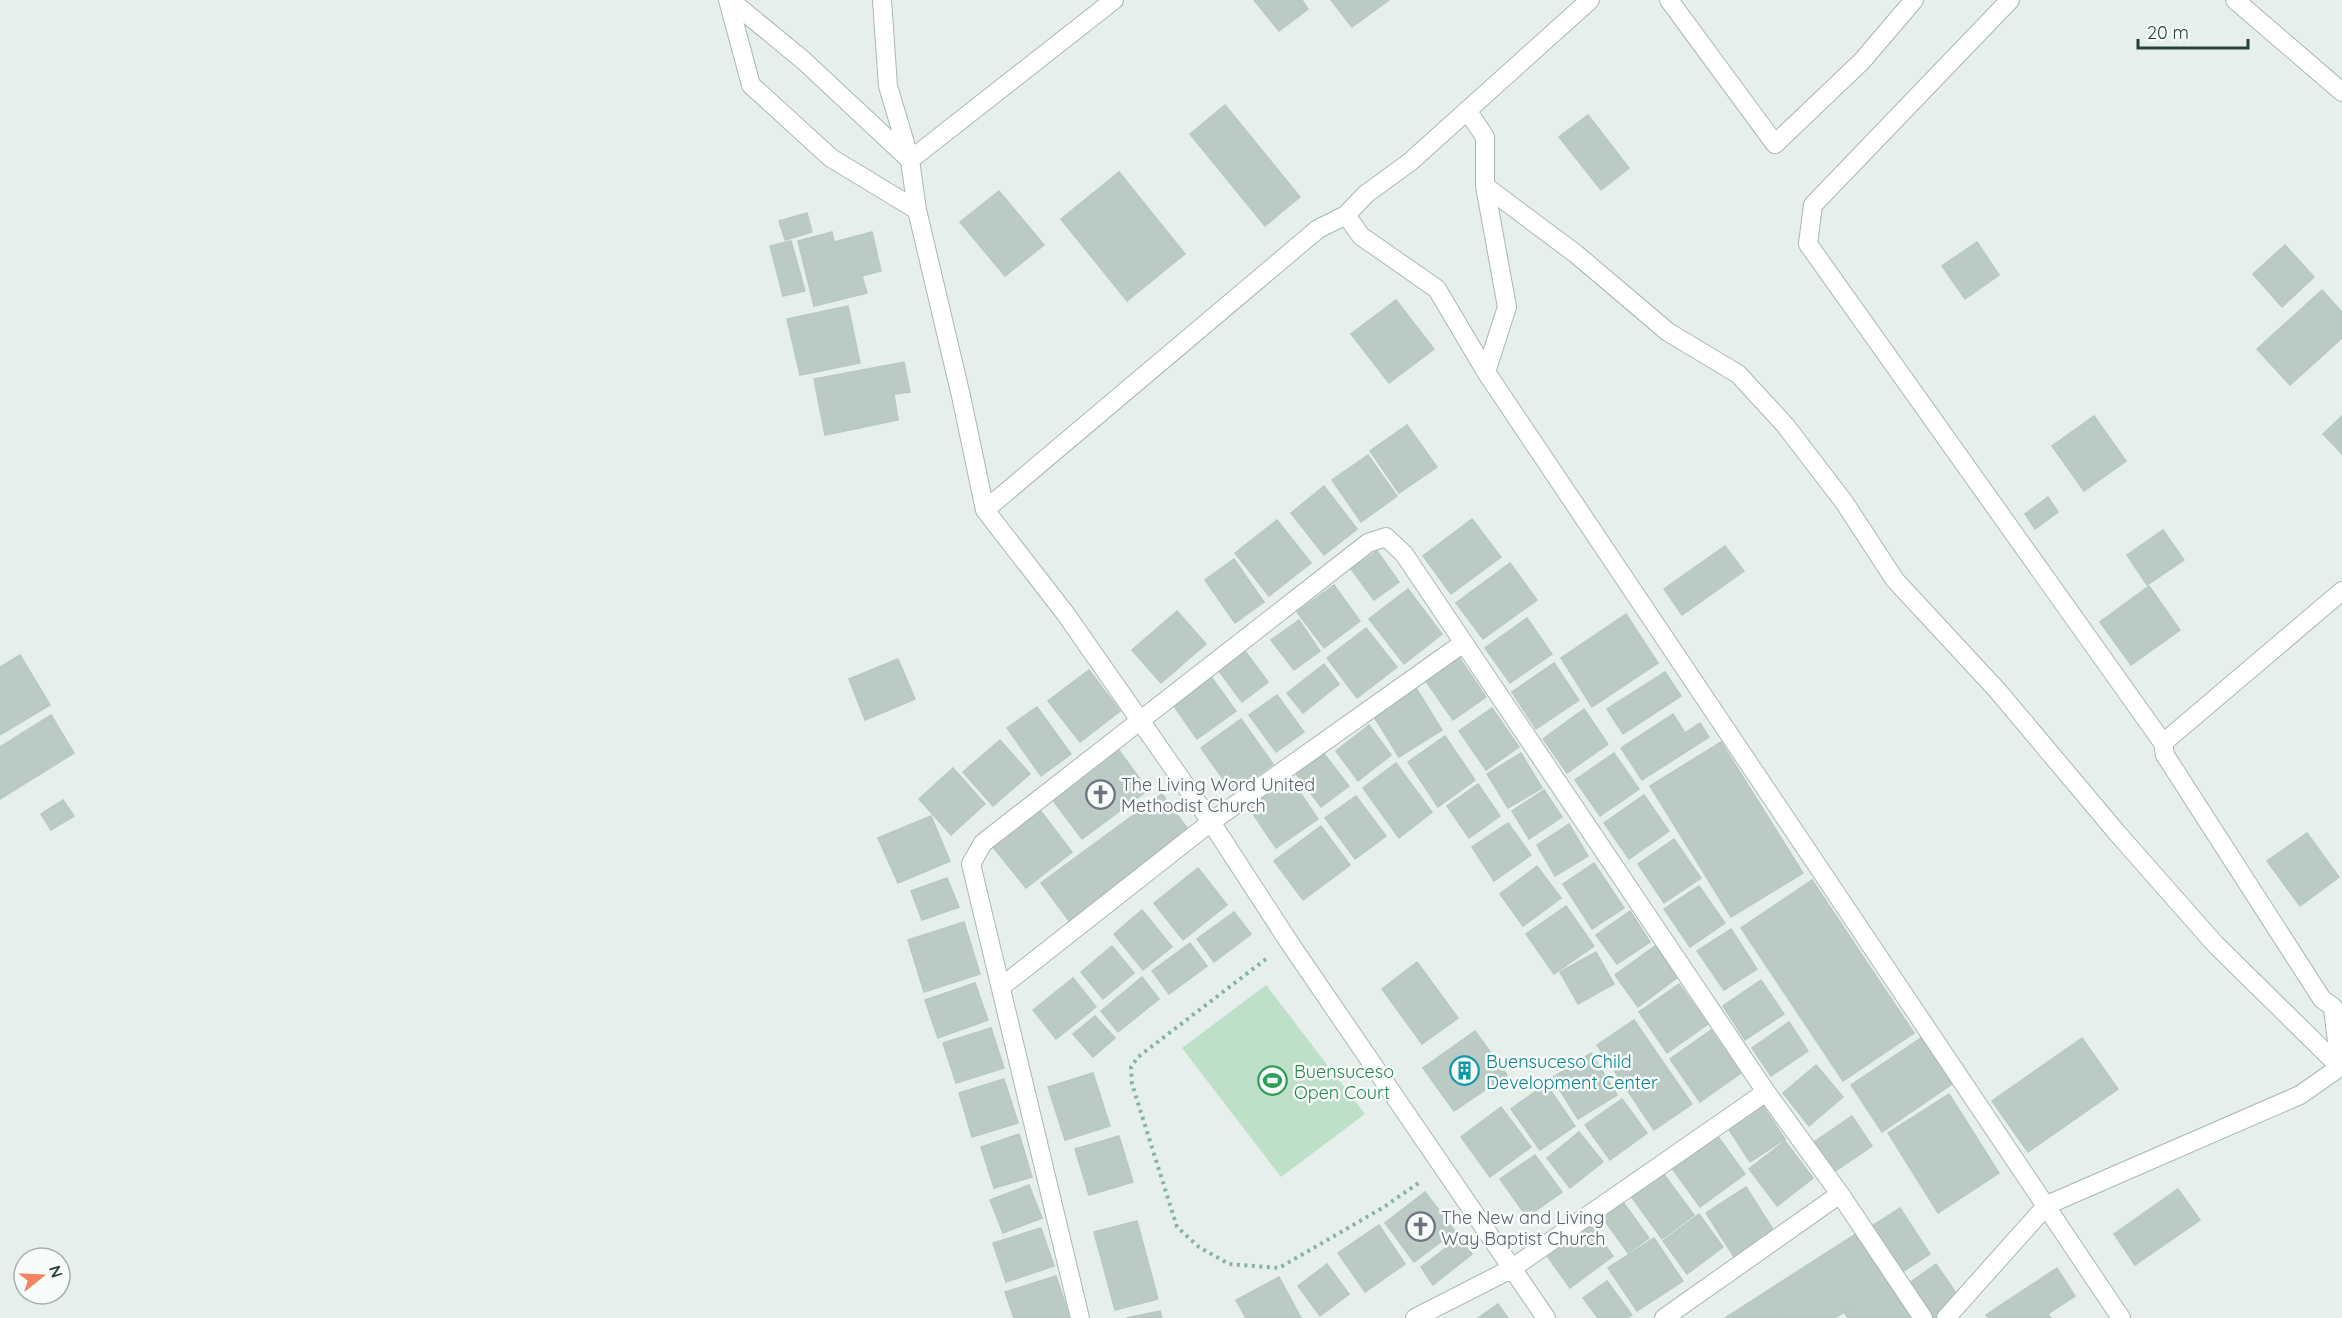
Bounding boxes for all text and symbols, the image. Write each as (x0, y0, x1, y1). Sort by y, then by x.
scale bar (2138, 12, 2248, 50)
text: 20 m (2147, 21, 2189, 44)
place label: The Living Word United Methodist Church (1121, 773, 1315, 817)
church icon: The Living Word United Methodist Church (1084, 778, 1116, 810)
place label: Buensuceso Child Development Center (1486, 1050, 1658, 1094)
building icon: Buensuceso Child Development Center (1449, 1055, 1481, 1087)
place label: Buensuceso Open Court (1294, 1060, 1394, 1104)
sports icon: Buensuceso Open Court (1257, 1065, 1289, 1097)
place label: The New and Living Way Baptist Church (1441, 1206, 1606, 1250)
church icon: The New and Living Way Baptist Church (1404, 1211, 1436, 1243)
north arrow (12, 1246, 72, 1306)
text: N (45, 1263, 68, 1280)

